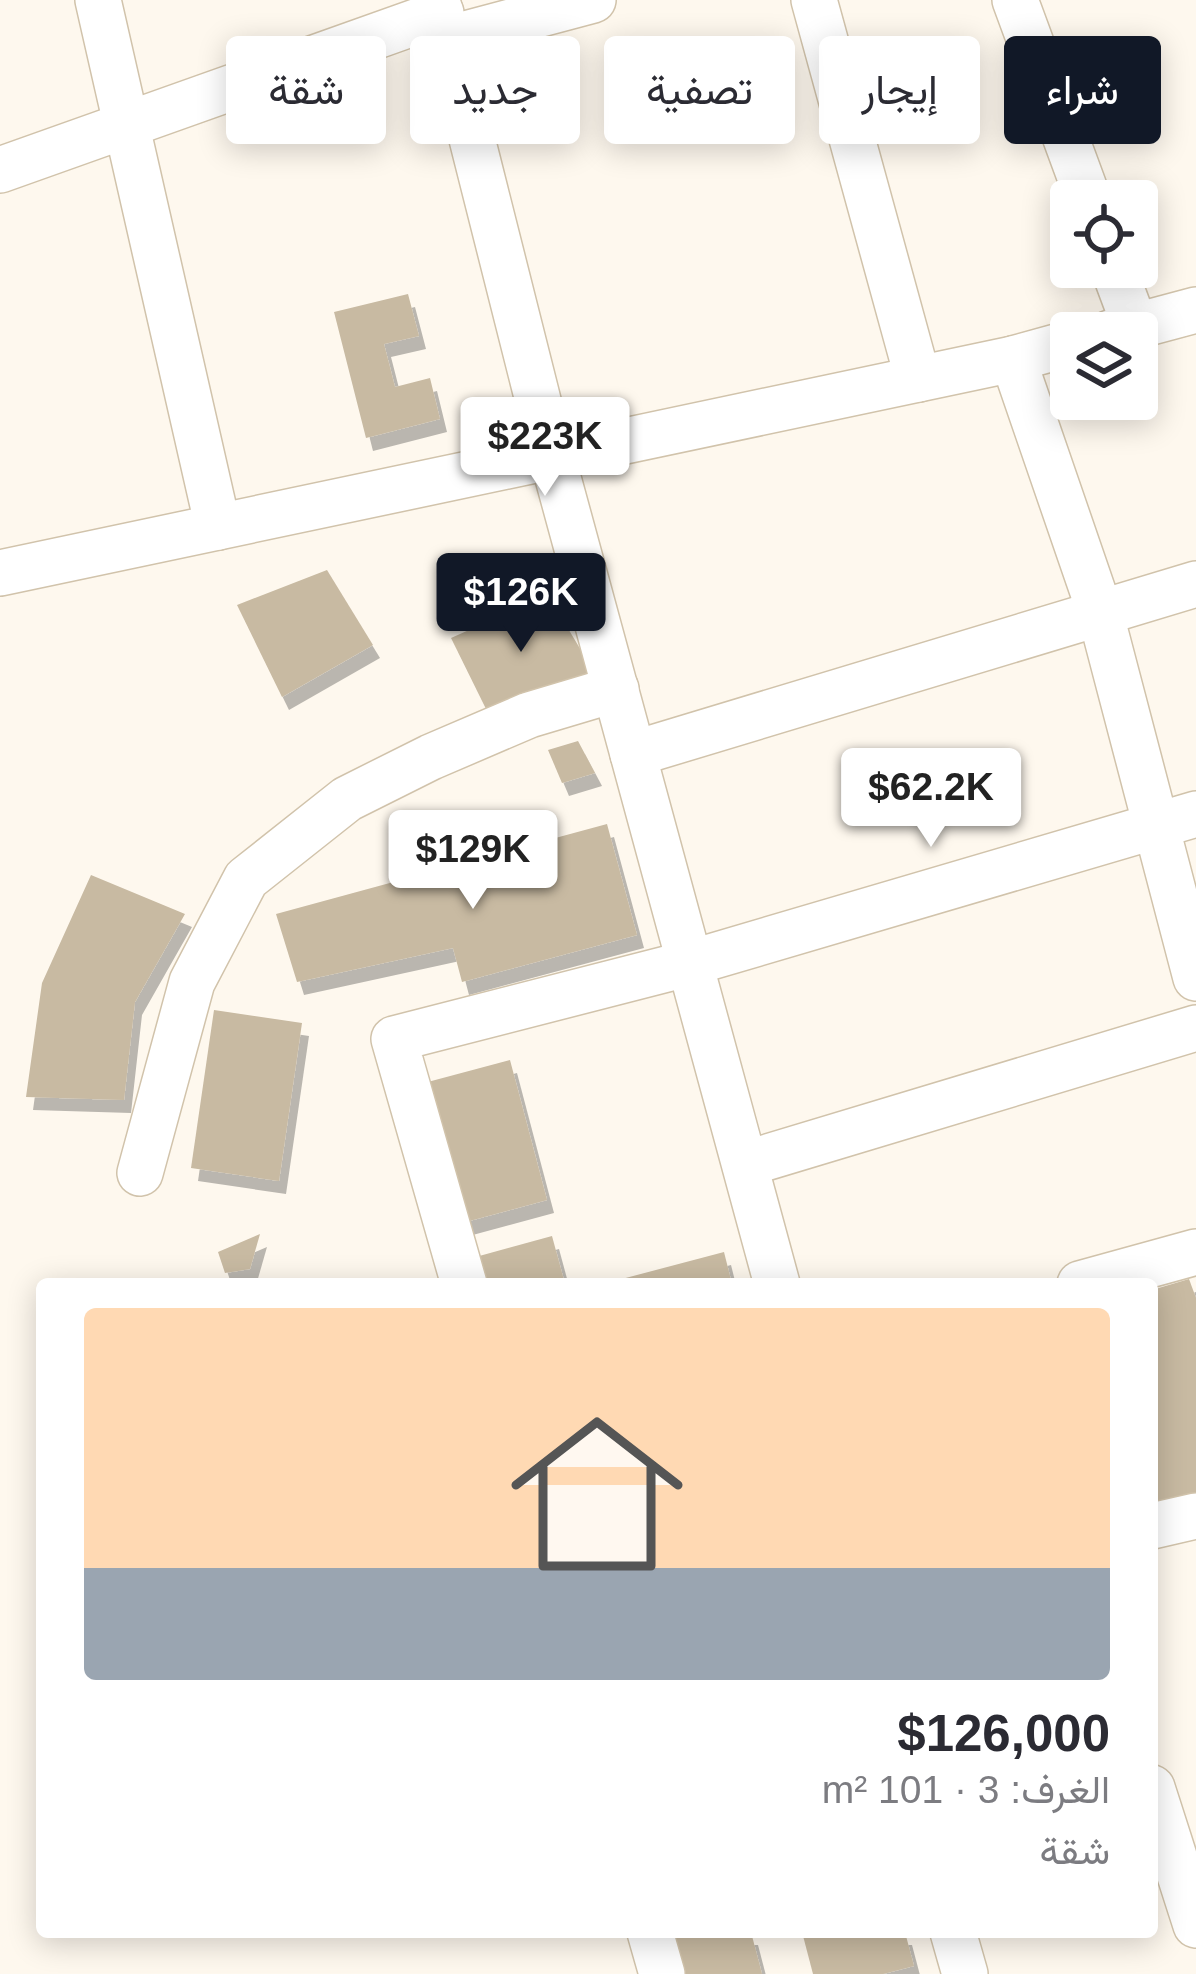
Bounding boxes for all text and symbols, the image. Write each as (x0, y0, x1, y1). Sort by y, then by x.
chip: شقة (226, 36, 386, 144)
chip: جديد (410, 36, 580, 144)
chip: تصفية (604, 36, 795, 144)
chip: إيجار (819, 36, 980, 144)
chip: شراء (1004, 36, 1161, 144)
map controls (1050, 180, 1158, 420)
button: locate (1050, 180, 1158, 288)
button: layers (1050, 312, 1158, 420)
pin: $223K (461, 397, 629, 499)
text: $223K (488, 414, 602, 457)
pin: $126K (437, 553, 605, 655)
text: $126K (464, 570, 578, 613)
pin: $62.2K (833, 748, 1029, 850)
text: $62.2K (868, 765, 994, 808)
pin: $129K (389, 810, 557, 912)
text: $129K (416, 827, 530, 870)
icon: home (489, 1386, 705, 1602)
text: $126,000 (897, 1705, 1110, 1762)
text: الغرف: 3 · 101 m² (822, 1768, 1110, 1811)
text: شقة (1040, 1829, 1110, 1872)

